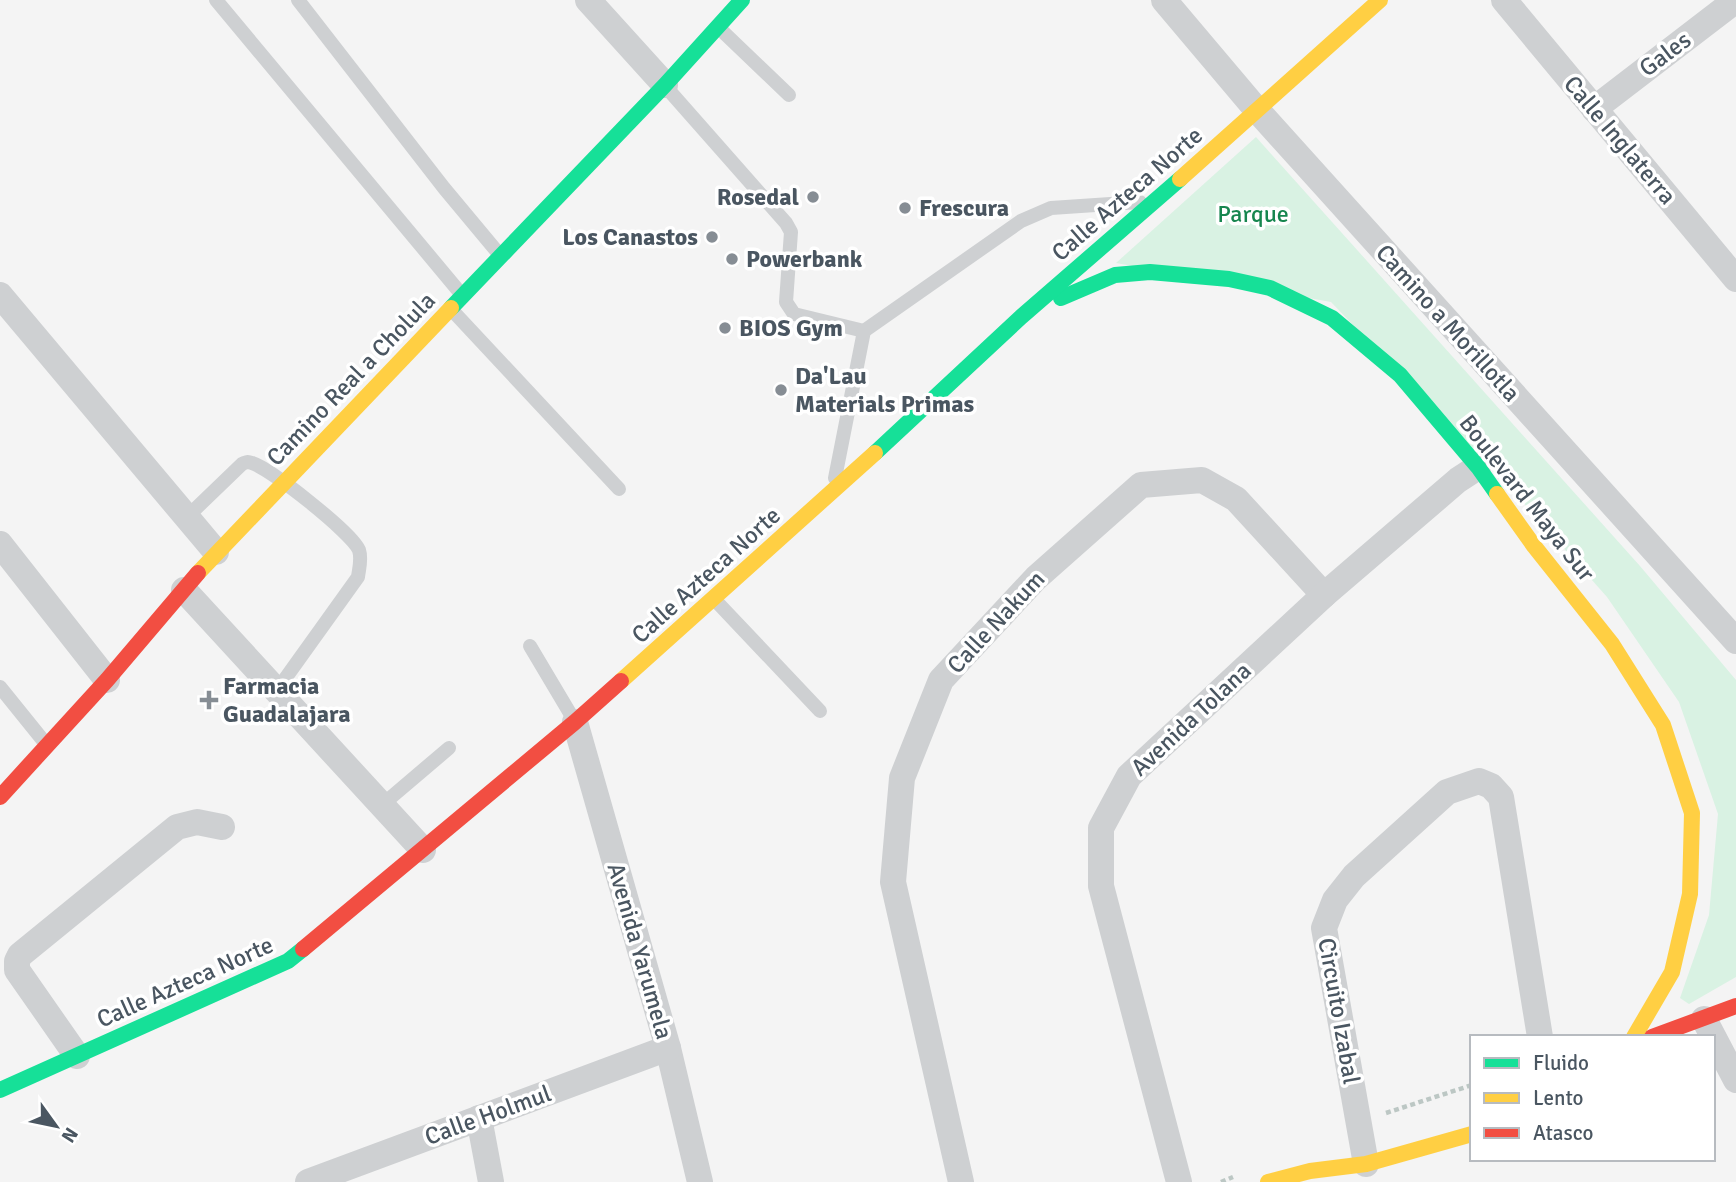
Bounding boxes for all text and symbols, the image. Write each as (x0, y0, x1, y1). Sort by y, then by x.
street label: Gales (1633, 25, 1697, 83)
street label: Calle Inglaterra (1557, 69, 1683, 211)
street label: Calle Azteca Norte (1045, 120, 1209, 268)
place label: Rosedal (717, 182, 799, 212)
marker: Rosedal (805, 189, 821, 205)
place label: Frescura (919, 193, 1009, 223)
park label: Parque (1217, 199, 1289, 229)
marker: Frescura (897, 200, 913, 216)
place label: Los Canastos (562, 222, 698, 252)
marker: Los Canastos (704, 229, 720, 245)
street label: Camino a Morillotla (1369, 238, 1527, 408)
place label: Powerbank (746, 244, 863, 274)
marker: Powerbank (724, 251, 740, 267)
street label: Camino Real a Cholula (260, 286, 442, 472)
place label: BIOS Gym (739, 313, 843, 343)
marker: BIOS Gym (717, 320, 733, 336)
place label: Da'Lau Materials Primas (795, 361, 974, 419)
marker: Da'Lau Materials Primas (773, 382, 789, 398)
street label: Boulevard Maya Sur (1453, 409, 1601, 587)
street label: Calle Azteca Norte (625, 500, 787, 650)
street label: Calle Nakum (941, 564, 1051, 680)
street label: Avenida Tolana (1125, 656, 1257, 782)
place label: Farmacia Guadalajara (223, 671, 351, 729)
marker: Farmacia Guadalajara (201, 692, 217, 708)
street label: Avenida Yarumela (600, 859, 680, 1043)
street label: Calle Azteca Norte (92, 930, 278, 1034)
street label: Circuito Izabal (1311, 936, 1367, 1086)
legend (1470, 1035, 1715, 1161)
text: Fluido (1533, 1050, 1589, 1076)
street label: Calle Holmul (421, 1078, 555, 1152)
text: Lento (1533, 1085, 1583, 1111)
north arrow (21, 1091, 91, 1161)
text: Atasco (1533, 1120, 1593, 1146)
text: N (56, 1123, 83, 1147)

